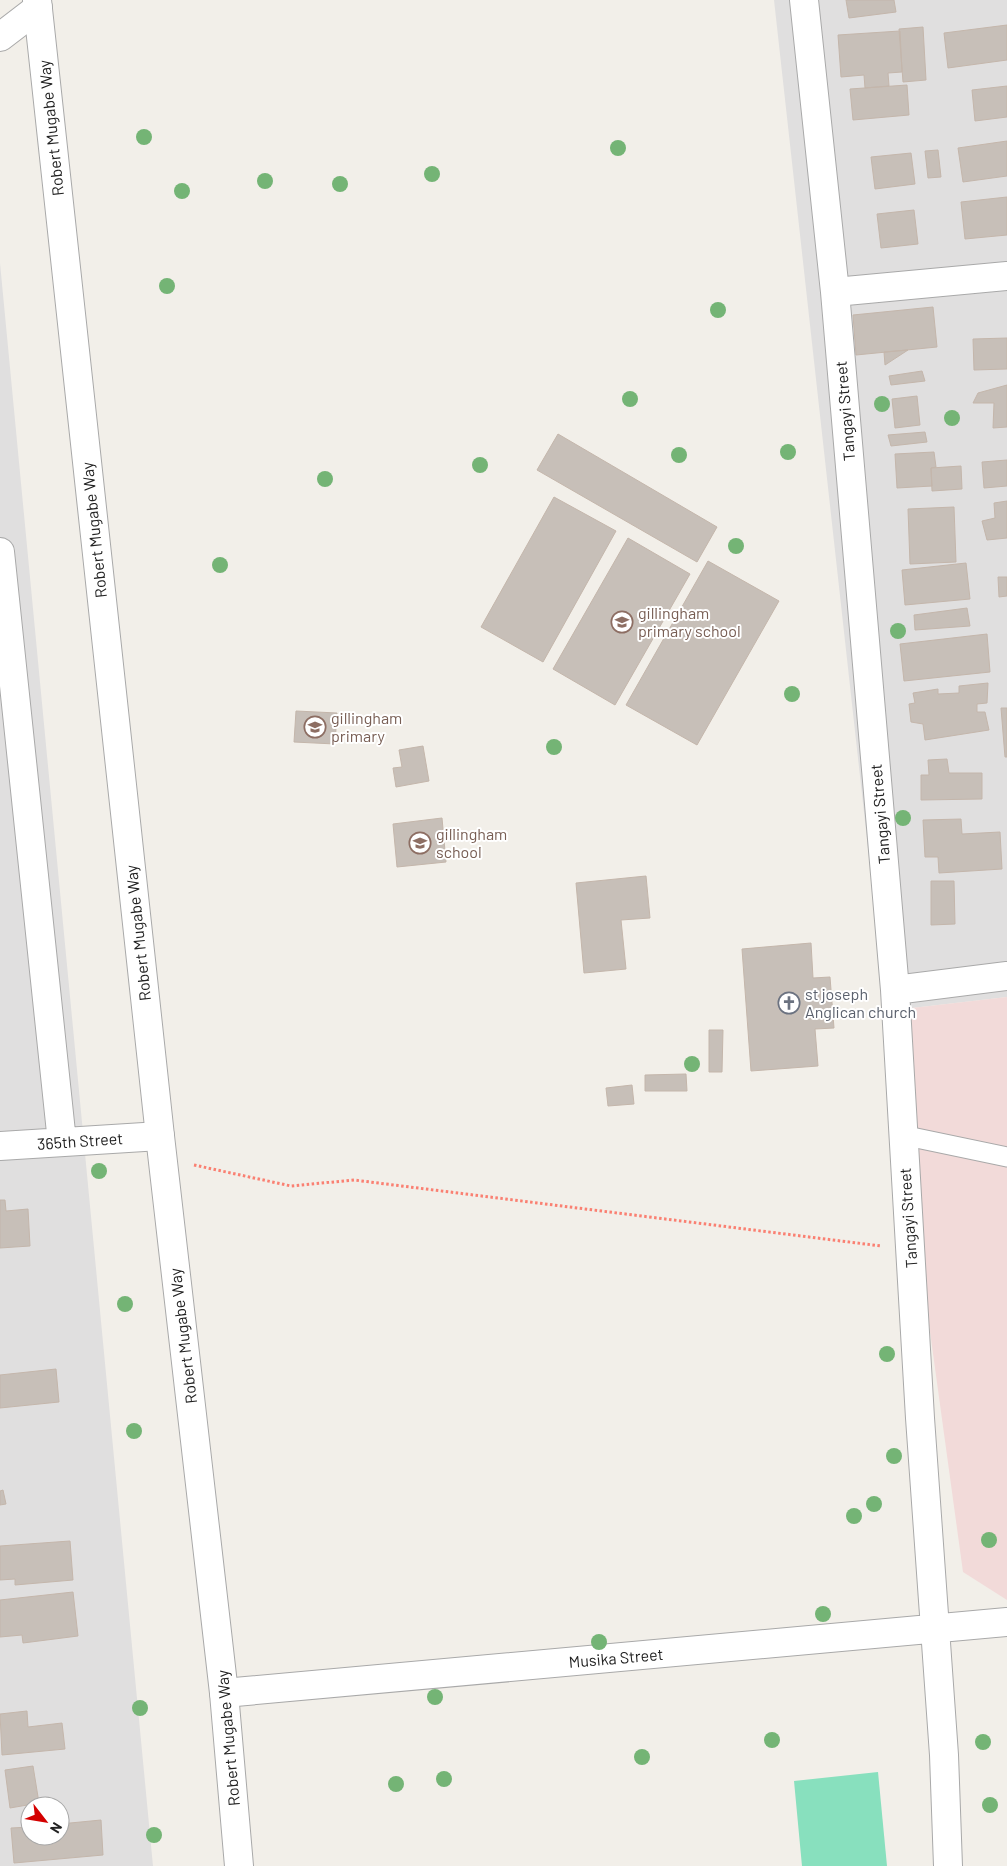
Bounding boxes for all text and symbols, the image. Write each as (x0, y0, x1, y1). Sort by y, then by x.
street label: Robert Mugabe Way (34, 59, 67, 197)
street label: Tangayi Street (831, 360, 858, 462)
street label: Robert Mugabe Way (77, 461, 110, 599)
place label: gillingham primary school (638, 603, 741, 640)
school or university icon: gillingham primary school (610, 610, 634, 634)
place label: gillingham primary (331, 708, 402, 745)
school or university icon: gillingham primary (303, 715, 327, 739)
street label: Tangayi Street (866, 763, 893, 865)
place label: gillingham school (436, 824, 507, 861)
school or university icon: gillingham school (408, 831, 432, 855)
street label: Robert Mugabe Way (121, 864, 154, 1002)
place label: st joseph Anglican church (805, 984, 916, 1021)
church icon: st joseph Anglican church (777, 991, 801, 1015)
street label: 365th Street (36, 1128, 124, 1153)
street label: Tangayi Street (895, 1167, 920, 1269)
street label: Robert Mugabe Way (165, 1267, 200, 1405)
street label: Musika Street (568, 1644, 664, 1671)
street label: Robert Mugabe Way (212, 1669, 243, 1807)
north arrow (20, 1796, 70, 1846)
text: N (47, 1820, 66, 1836)

